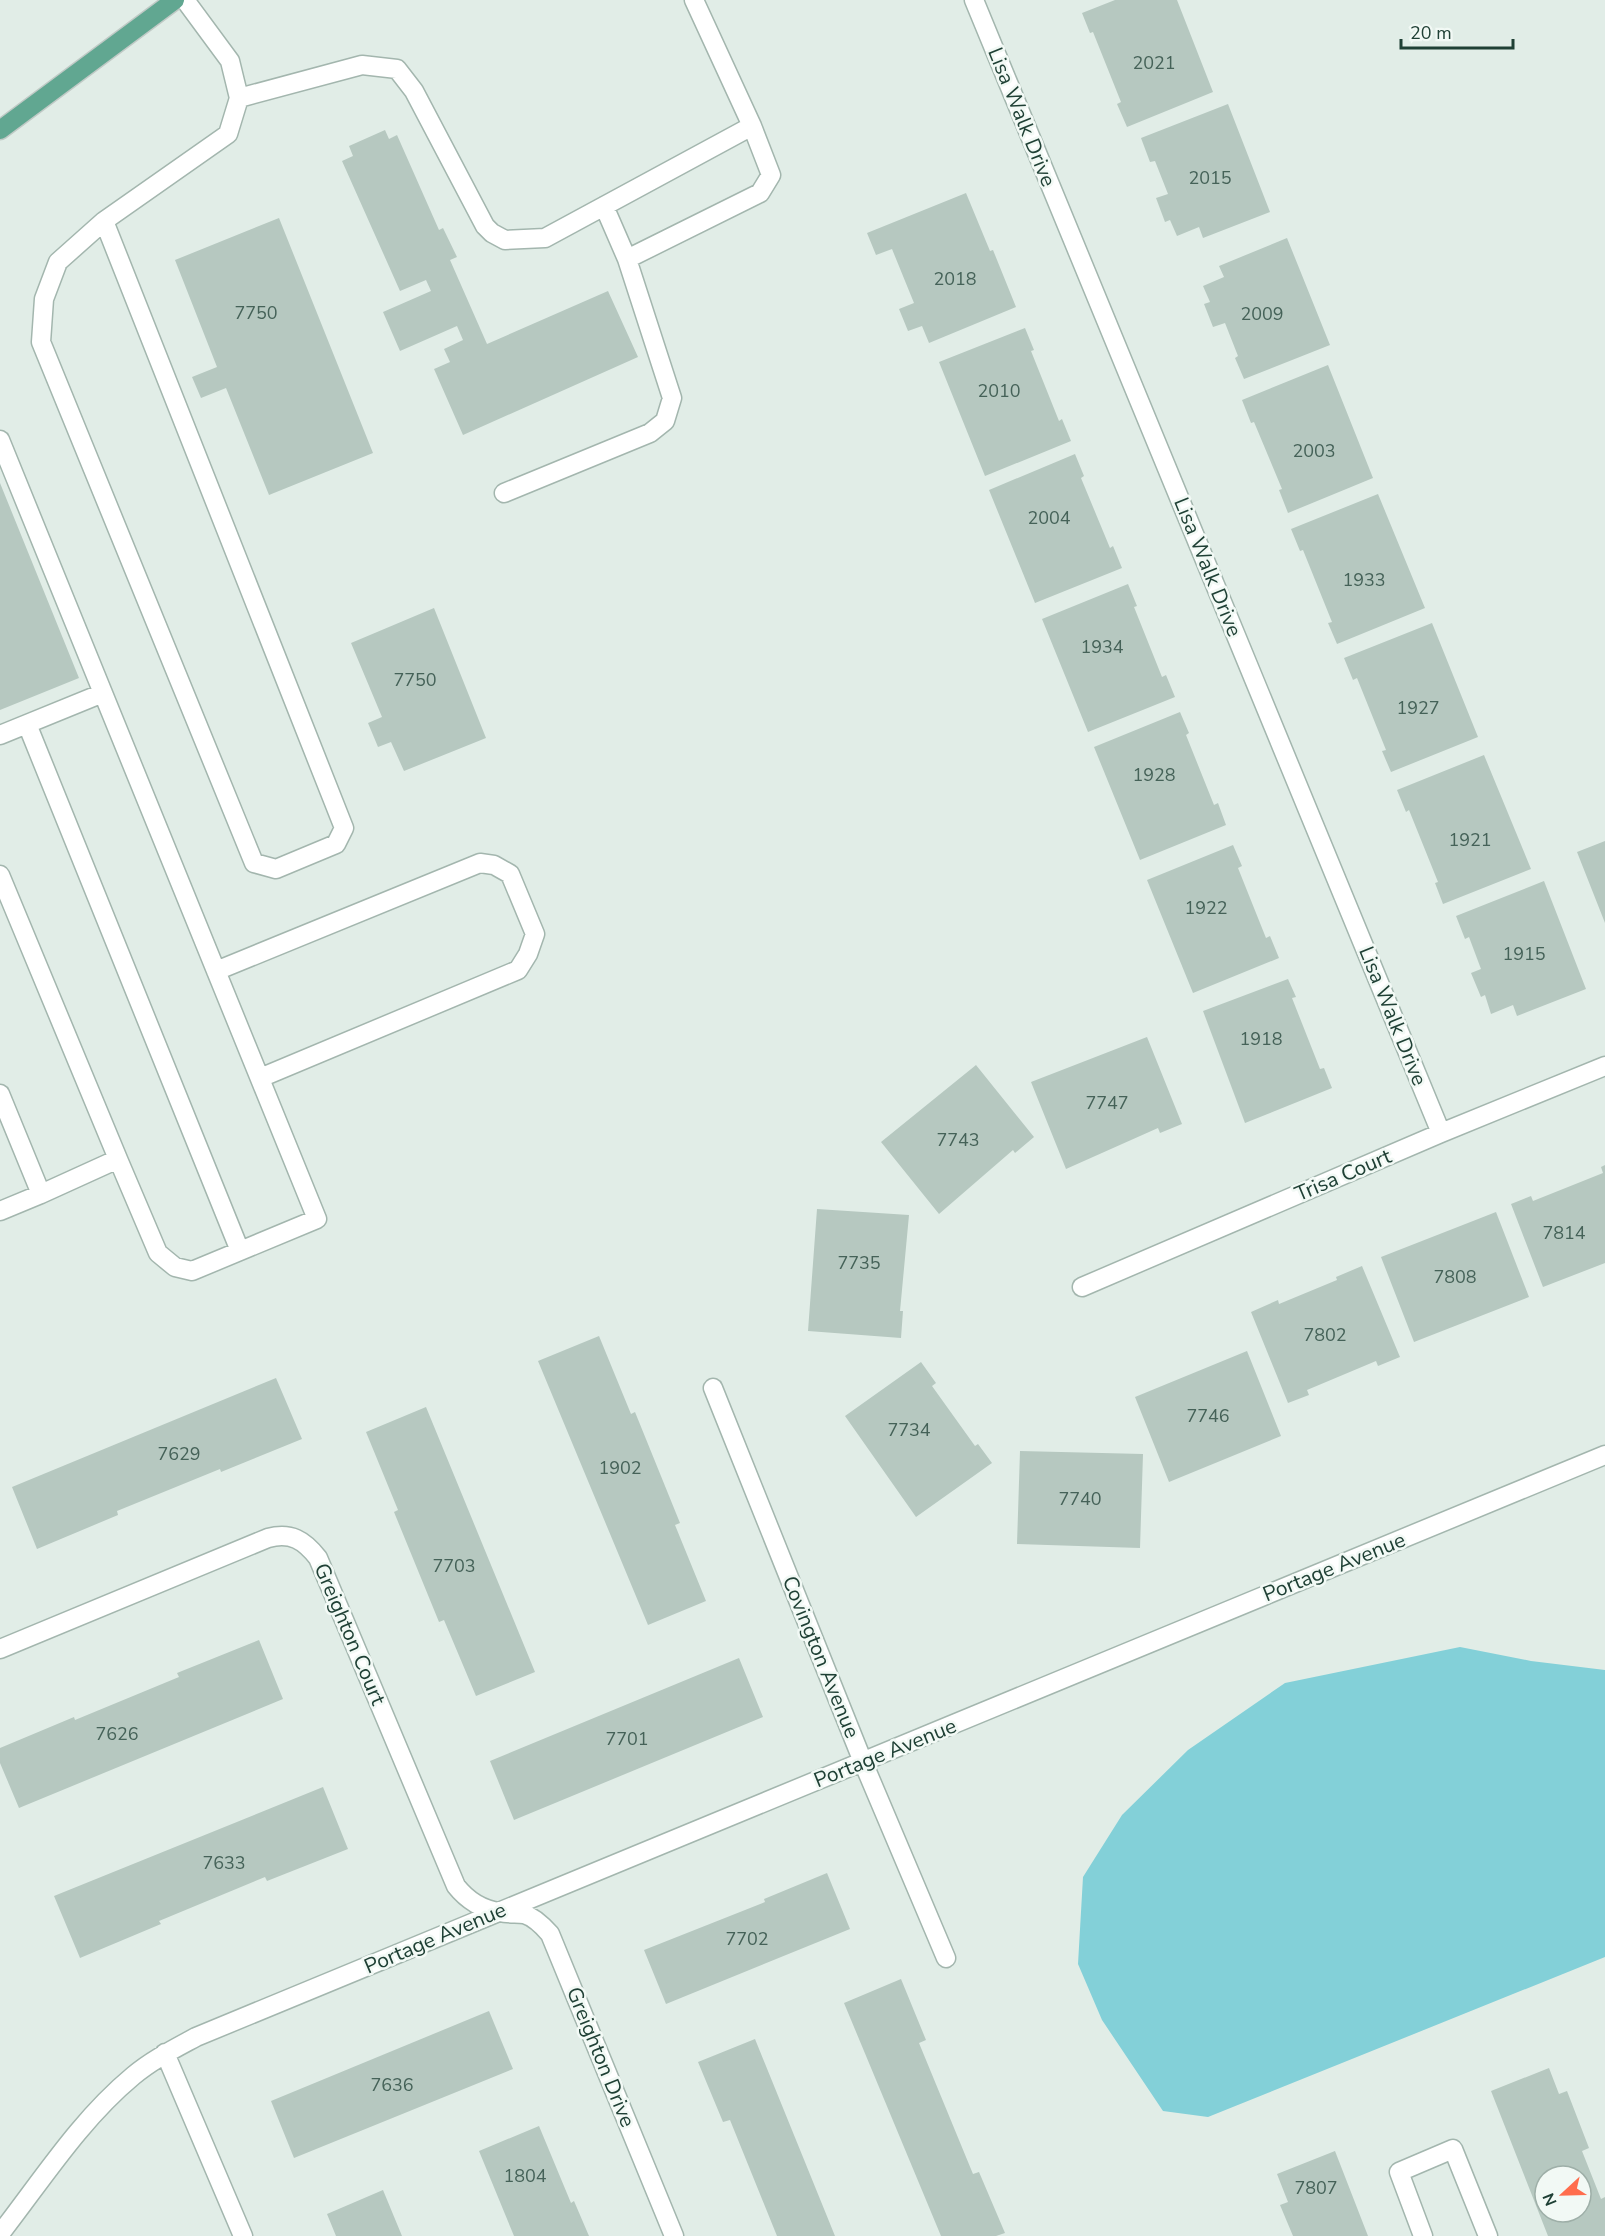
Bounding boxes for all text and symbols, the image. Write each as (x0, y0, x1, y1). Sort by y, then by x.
scale bar (1401, 12, 1514, 50)
text: 20 m (1410, 21, 1452, 45)
street label: Lisa Walk Drive (981, 43, 1063, 191)
house number: 2021 (1132, 51, 1176, 75)
house number: 2015 (1188, 166, 1232, 190)
house number: 2018 (933, 267, 977, 291)
house number: 7750 (234, 301, 278, 325)
house number: 2009 (1240, 302, 1284, 326)
house number: 2010 (977, 379, 1021, 403)
house number: 2003 (1292, 439, 1336, 463)
street label: Lisa Walk Drive (1167, 493, 1249, 641)
house number: 2004 (1027, 506, 1071, 530)
house number: 1933 (1342, 568, 1386, 592)
house number: 1934 (1080, 635, 1124, 659)
house number: 7750 (393, 668, 437, 692)
house number: 1927 (1396, 696, 1440, 720)
house number: 1928 (1132, 763, 1176, 787)
house number: 1921 (1448, 828, 1492, 852)
house number: 1922 (1184, 896, 1228, 920)
street label: Lisa Walk Drive (1352, 942, 1434, 1090)
house number: 1915 (1502, 942, 1546, 966)
house number: 1918 (1239, 1027, 1283, 1051)
house number: 7747 (1085, 1091, 1129, 1115)
house number: 7743 (936, 1128, 980, 1152)
street label: Trisa Court (1290, 1142, 1396, 1208)
house number: 7814 (1542, 1221, 1586, 1245)
house number: 7735 (837, 1251, 881, 1275)
house number: 7808 (1433, 1265, 1477, 1289)
house number: 7802 (1303, 1323, 1347, 1347)
house number: 7746 (1186, 1404, 1230, 1428)
house number: 7734 (887, 1418, 931, 1442)
house number: 7629 (157, 1442, 201, 1466)
house number: 1902 (598, 1456, 642, 1480)
house number: 7740 (1058, 1487, 1102, 1511)
street label: Portage Avenue (1259, 1526, 1409, 1608)
house number: 7703 (432, 1554, 476, 1578)
street label: Greighton Court (308, 1559, 393, 1710)
street label: Covington Avenue (776, 1572, 866, 1742)
street label: Portage Avenue (810, 1712, 960, 1794)
house number: 7626 (95, 1722, 139, 1746)
house number: 7701 (605, 1727, 649, 1751)
house number: 7633 (202, 1851, 246, 1875)
street label: Portage Avenue (360, 1896, 510, 1980)
house number: 7702 (725, 1927, 769, 1951)
street label: Greighton Drive (560, 1983, 642, 2131)
house number: 7636 (370, 2073, 414, 2097)
house number: 1804 (503, 2164, 547, 2188)
north arrow (1533, 2164, 1593, 2224)
house number: 7807 (1294, 2176, 1338, 2200)
text: N (1538, 2190, 1562, 2209)

